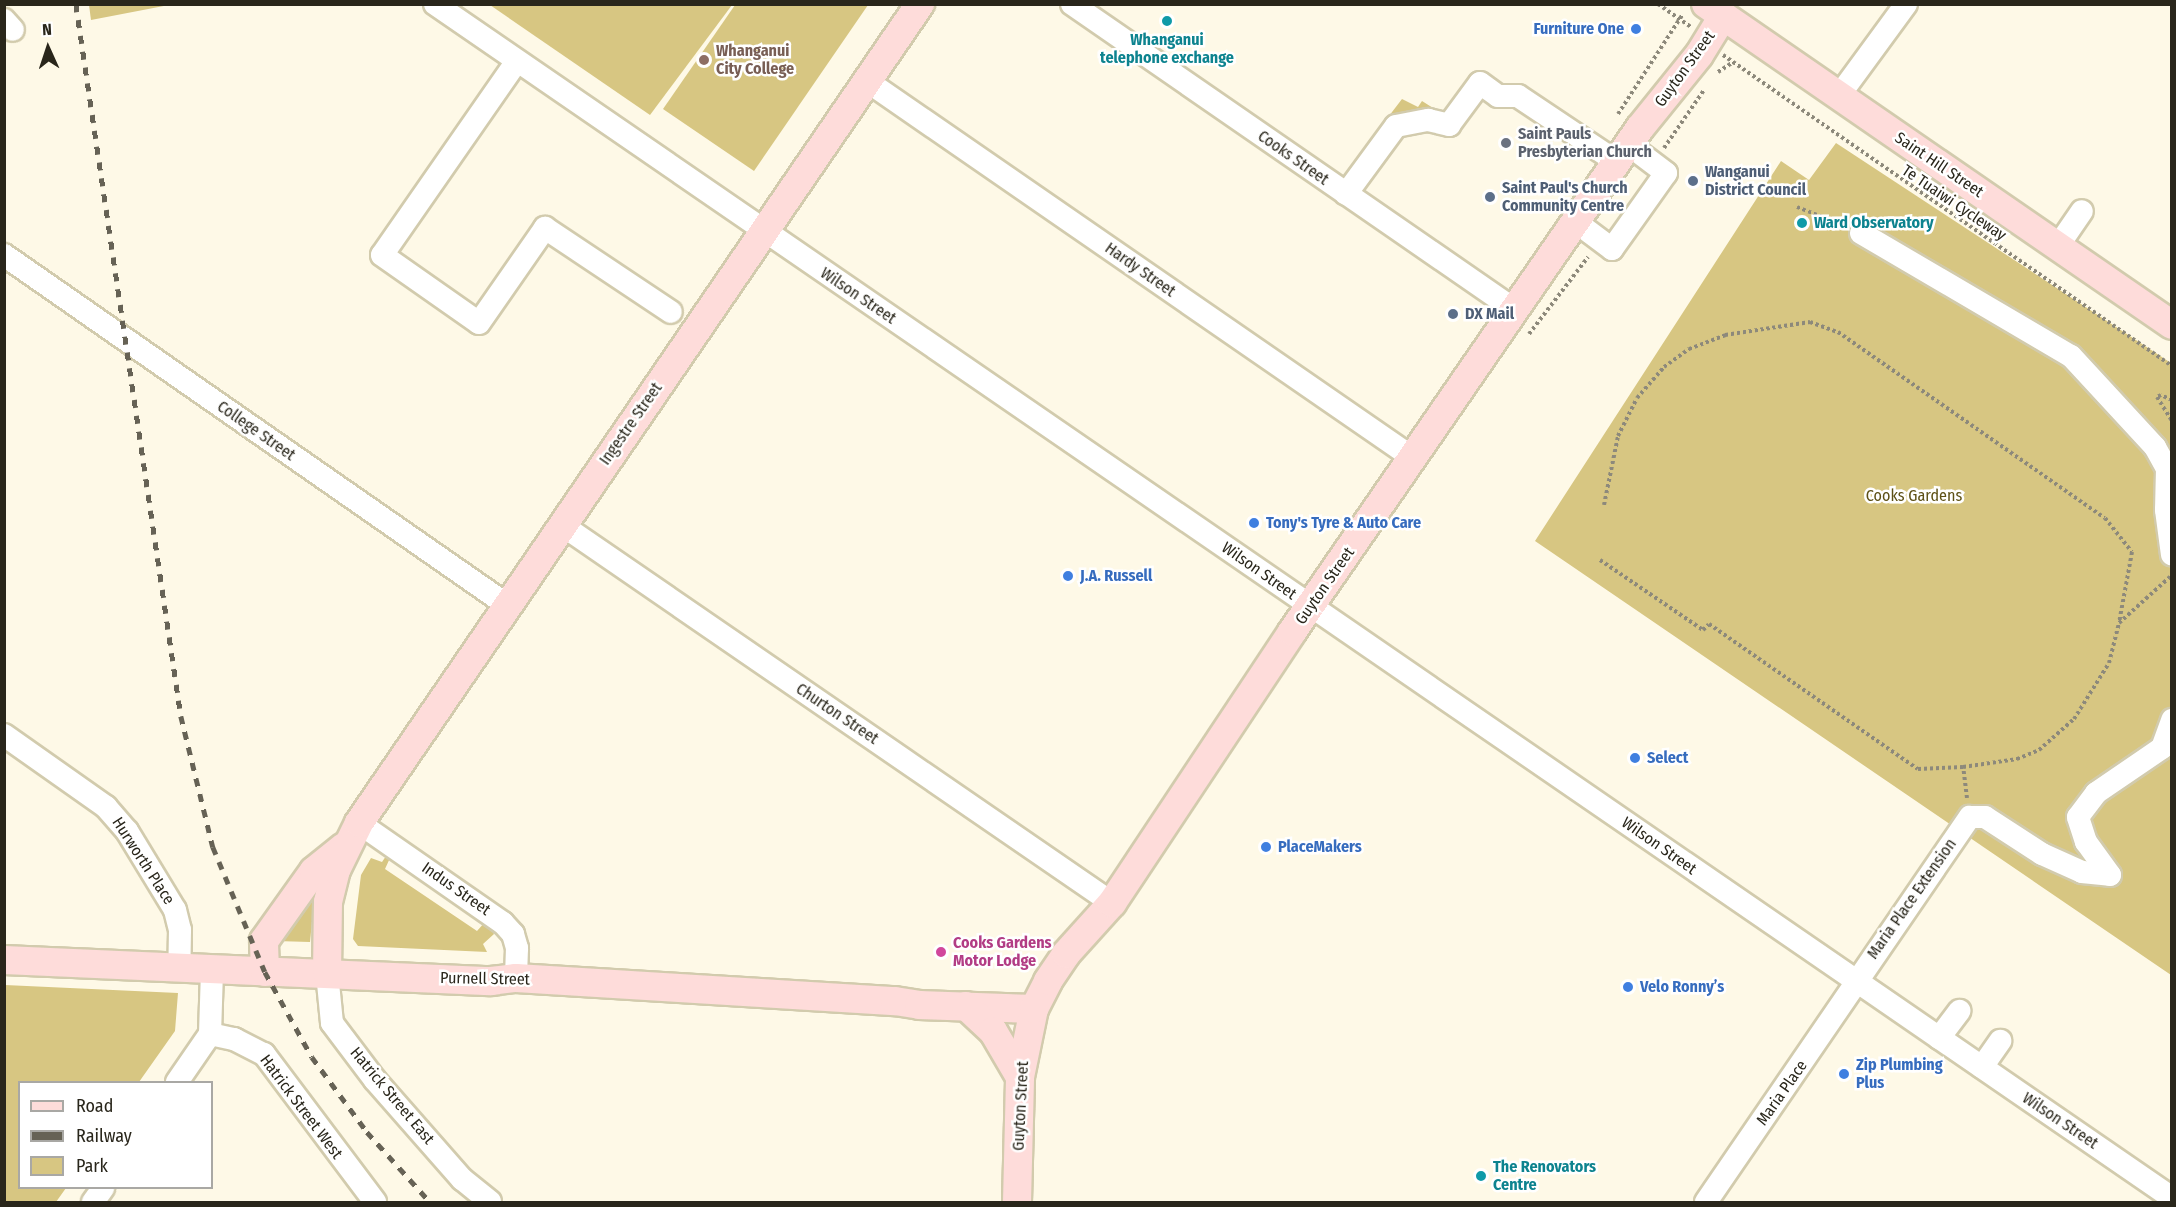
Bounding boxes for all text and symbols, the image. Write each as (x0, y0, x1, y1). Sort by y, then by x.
marker: Whanganui telephone exchange (1160, 14, 1174, 28)
north arrow (18, 18, 78, 78)
place label: Furniture One (1533, 19, 1624, 39)
text: N (42, 20, 52, 39)
marker: Furniture One (1629, 22, 1643, 36)
street label: Guyton Street (1651, 27, 1719, 111)
place label: Whanganui telephone exchange (1100, 30, 1234, 68)
place label: Whanganui City College (716, 41, 794, 79)
marker: Whanganui City College (697, 53, 711, 67)
place label: Saint Pauls Presbyterian Church (1518, 124, 1652, 162)
street label: Cooks Street (1254, 127, 1332, 189)
street label: Saint Hill Street (1891, 128, 1987, 202)
marker: Saint Pauls Presbyterian Church (1499, 136, 1513, 150)
street label: Te Tuaiwi Cycleway (1898, 161, 2010, 245)
place label: Wanganui District Council (1705, 162, 1806, 200)
marker: Wanganui District Council (1686, 174, 1700, 188)
place label: Saint Paul's Church Community Centre (1502, 178, 1628, 216)
marker: Saint Paul's Church Community Centre (1483, 190, 1497, 204)
place label: Ward Observatory (1814, 213, 1934, 233)
marker: Ward Observatory (1795, 216, 1809, 230)
street label: Hardy Street (1101, 239, 1179, 301)
street label: Wilson Street (817, 264, 899, 328)
place label: DX Mail (1465, 304, 1514, 324)
marker: DX Mail (1446, 307, 1460, 321)
street label: Ingestre Street (596, 379, 666, 469)
street label: College Street (213, 397, 299, 465)
park label: Cooks Gardens (1866, 486, 1962, 506)
place label: Tony's Tyre & Auto Care (1266, 513, 1421, 533)
marker: Tony's Tyre & Auto Care (1247, 516, 1261, 530)
street label: Wilson Street (1218, 538, 1300, 604)
street label: Guyton Street (1291, 544, 1359, 628)
place label: J.A. Russell (1080, 566, 1152, 586)
marker: J.A. Russell (1061, 569, 1075, 583)
street label: Churton Street (792, 679, 882, 749)
place label: Select (1647, 748, 1688, 768)
marker: Select (1628, 751, 1642, 765)
street label: Wilson Street (1618, 813, 1700, 879)
street label: Hurworth Place (108, 814, 178, 908)
street label: Maria Place Extension (1863, 835, 1961, 963)
place label: PlaceMakers (1278, 837, 1362, 857)
marker: PlaceMakers (1259, 840, 1273, 854)
street label: Indus Street (418, 858, 494, 920)
place label: Cooks Gardens Motor Lodge (953, 933, 1052, 971)
marker: Cooks Gardens Motor Lodge (934, 945, 948, 959)
street label: Purnell Street (440, 969, 530, 989)
place label: Velo Ronny’s (1640, 977, 1724, 997)
marker: Velo Ronny’s (1621, 980, 1635, 994)
street label: Hatrick Street East (346, 1044, 438, 1148)
street label: Hatrick Street West (256, 1051, 346, 1163)
place label: Zip Plumbing Plus (1856, 1055, 1943, 1093)
street label: Maria Place (1753, 1057, 1811, 1129)
street label: Guyton Street (1009, 1061, 1033, 1151)
marker: Zip Plumbing Plus (1837, 1067, 1851, 1081)
legend (18, 1081, 213, 1189)
street label: Wilson Street (2019, 1089, 2101, 1153)
text: Road (76, 1095, 113, 1117)
text: Railway (76, 1125, 132, 1147)
text: Park (76, 1155, 108, 1177)
place label: The Renovators Centre (1493, 1157, 1596, 1195)
marker: The Renovators Centre (1474, 1169, 1488, 1183)

